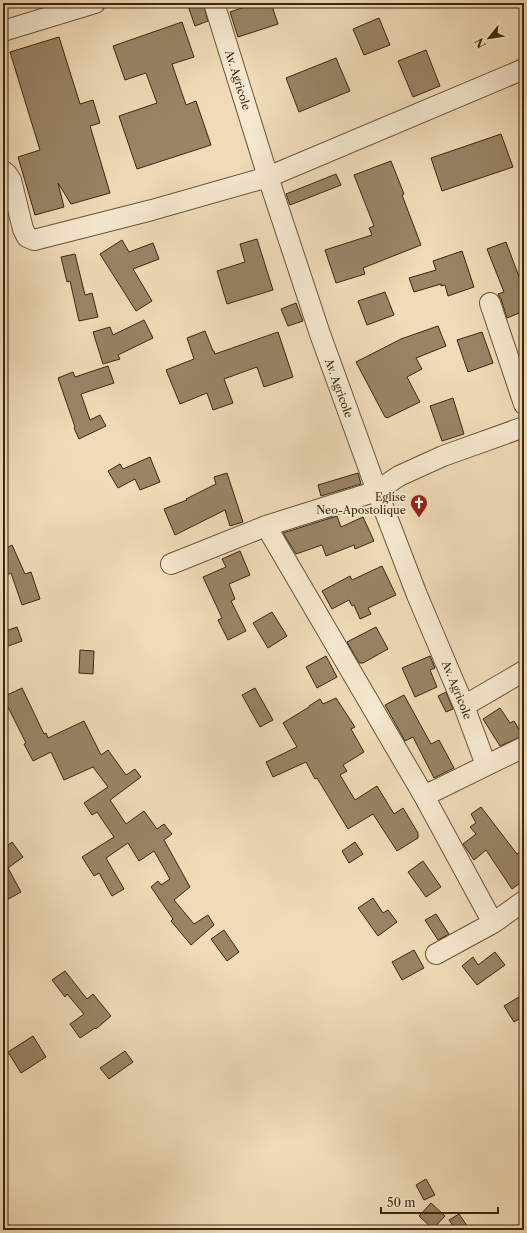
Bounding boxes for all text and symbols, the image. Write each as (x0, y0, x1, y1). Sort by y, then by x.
north arrow (469, 18, 509, 58)
text: N (472, 35, 489, 51)
street label: Av. Agricole (222, 47, 254, 112)
street label: Av. Agricole (321, 356, 356, 420)
place label: Eglise Neo-Apostolique (316, 490, 406, 517)
church icon: Eglise Neo-Apostolique (409, 493, 429, 518)
street label: Av. Agricole (439, 658, 475, 721)
scale bar (381, 1189, 498, 1215)
text: 50 m (387, 1195, 416, 1210)

